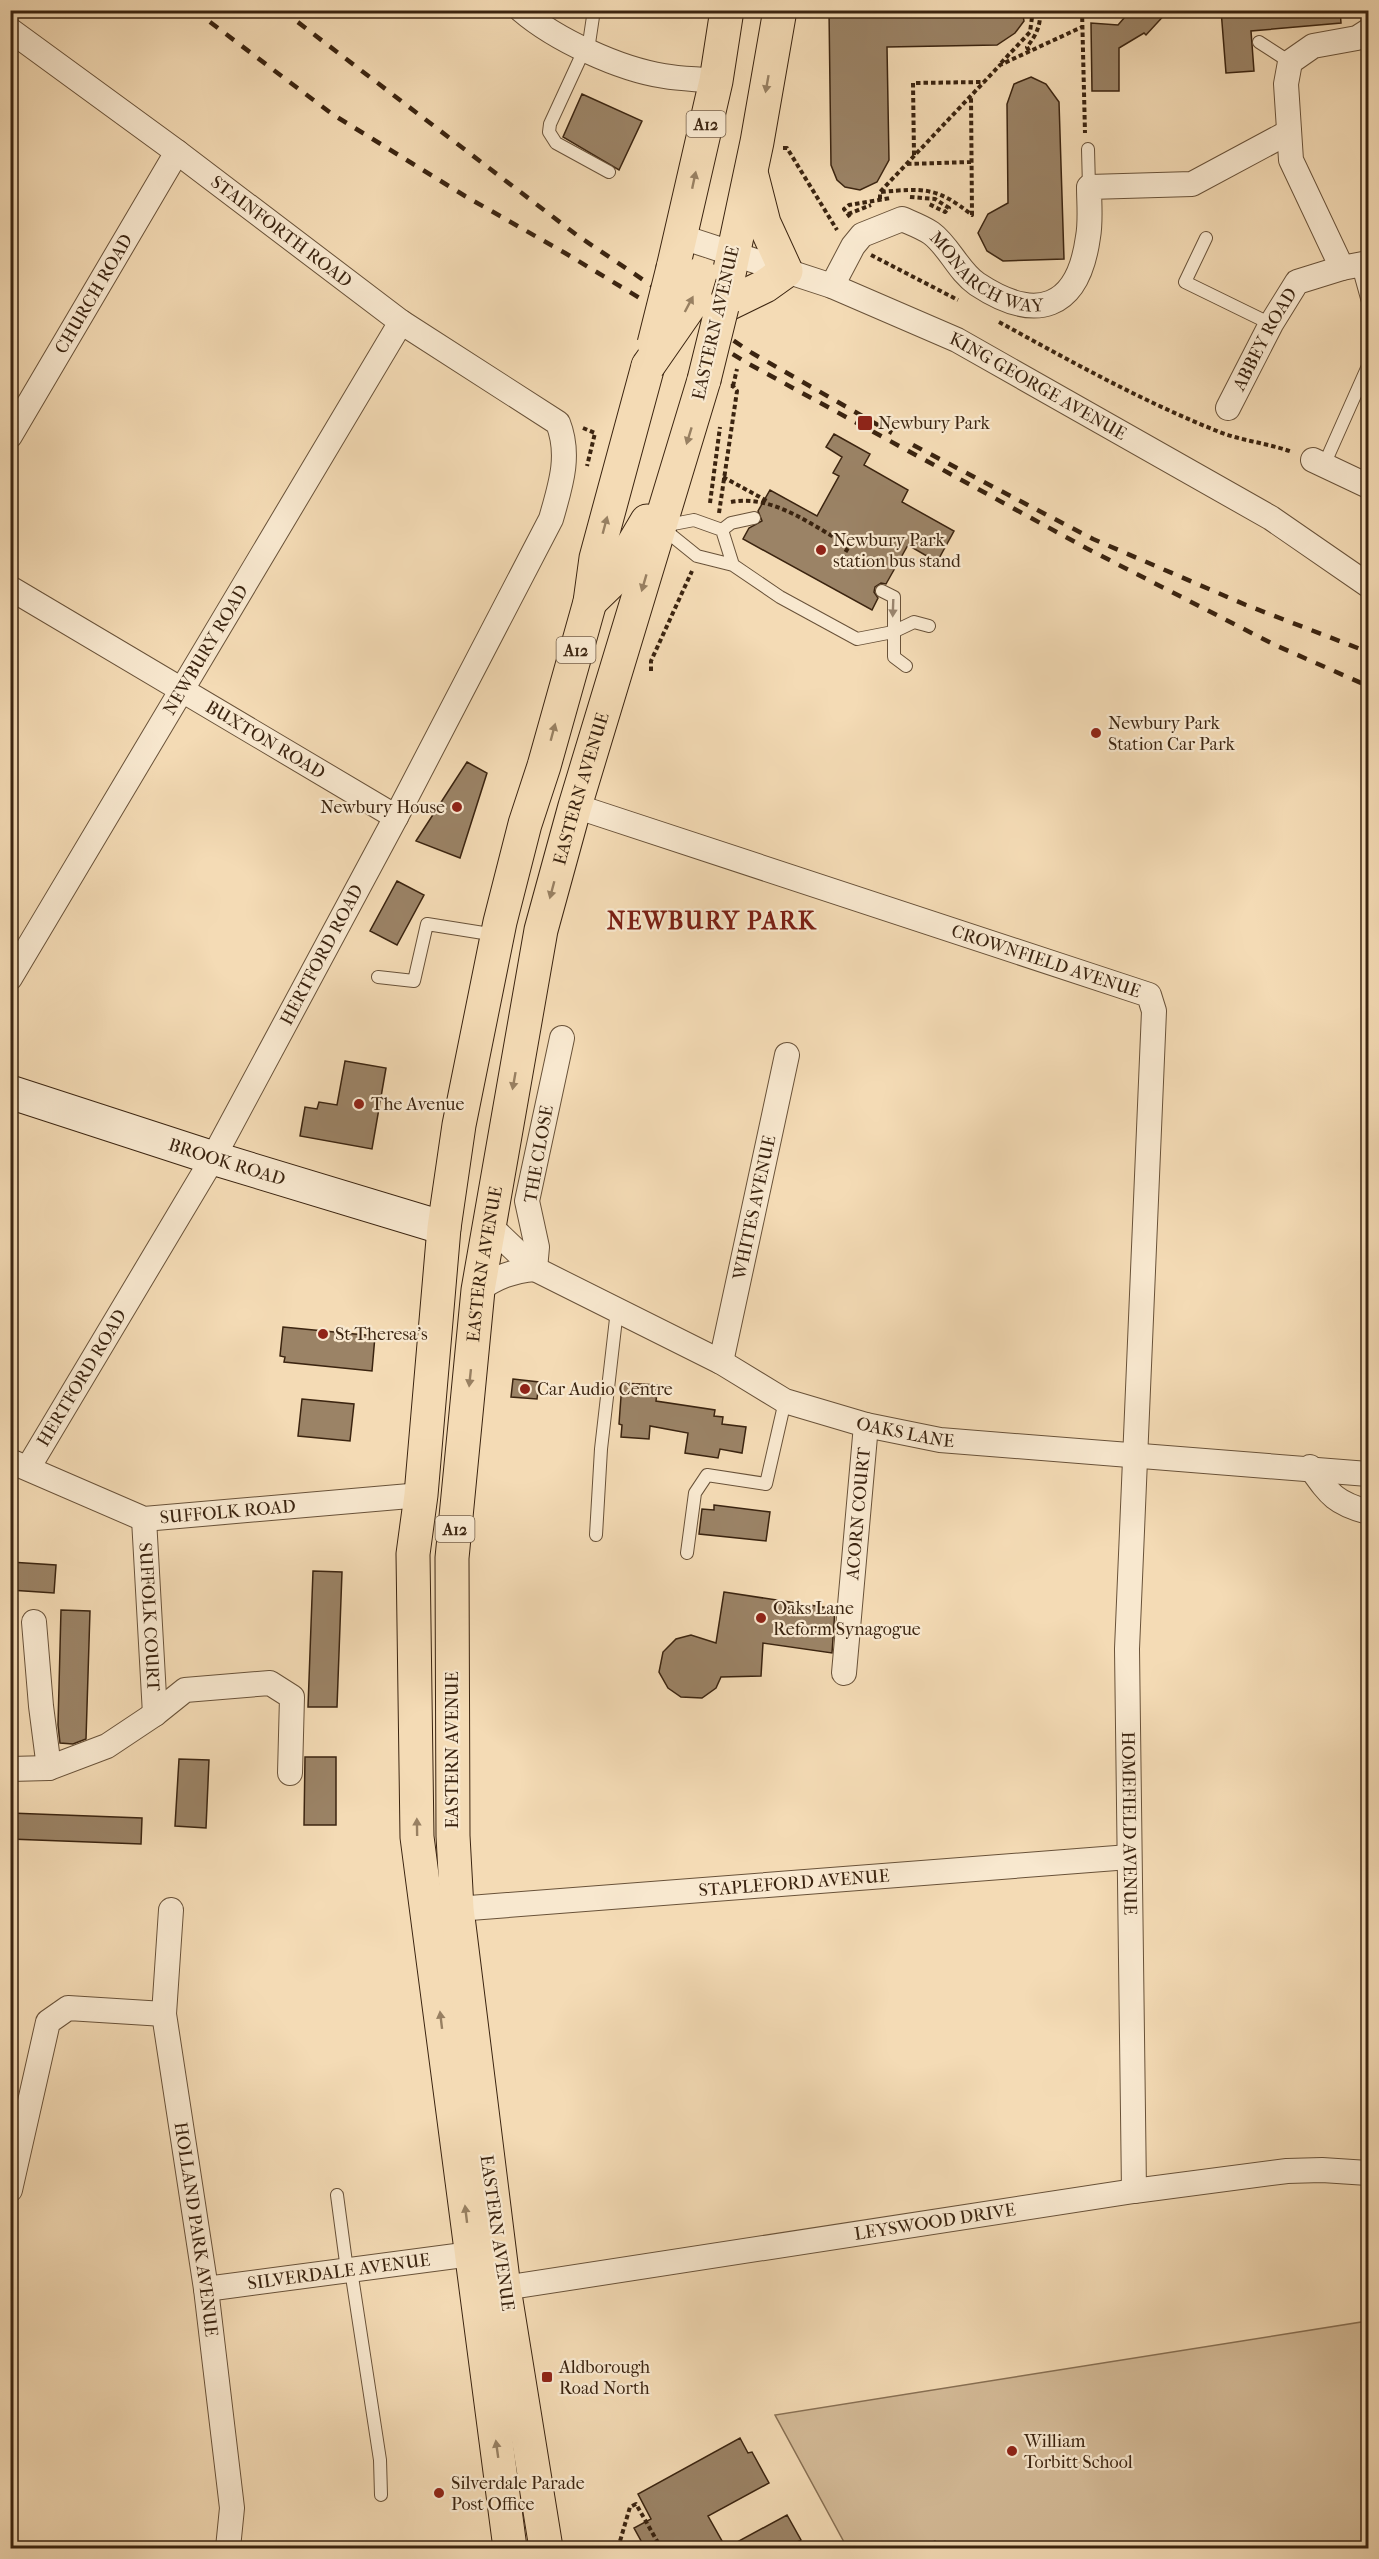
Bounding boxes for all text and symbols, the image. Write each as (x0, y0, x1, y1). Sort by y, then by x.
one-way arrow (763, 75, 772, 94)
road number: A12 (686, 111, 726, 137)
one-way arrow (690, 170, 699, 189)
street label: STAINFORTH ROAD (207, 171, 356, 292)
street label: MONARCH WAY (926, 227, 1045, 316)
street label: CHURCH ROAD (50, 230, 137, 357)
street label: EASTERN AVENUE (688, 244, 744, 402)
street label: ABBEY ROAD (1228, 284, 1301, 395)
one-way arrow (684, 296, 694, 313)
street label: KING GEORGE AVENUE (946, 328, 1130, 444)
place label: Newbury Park (878, 413, 991, 434)
marker: Newbury Park (856, 414, 874, 432)
one-way arrow (684, 427, 693, 445)
one-way arrow (601, 515, 610, 533)
place label: Newbury Park station bus stand (833, 530, 961, 572)
marker: Newbury Park station bus stand (814, 543, 828, 557)
one-way arrow (639, 574, 648, 592)
street label: NEWBURY ROAD (159, 581, 252, 719)
one-way arrow (889, 599, 898, 618)
road number: A12 (556, 637, 596, 663)
street label: BUXTON ROAD (202, 696, 329, 783)
street label: EASTERN AVENUE (549, 710, 613, 867)
place label: Newbury Park Station Car Park (1108, 713, 1235, 755)
one-way arrow (549, 723, 559, 741)
marker: Newbury Park Station Car Park (1089, 726, 1103, 740)
place label: Newbury House (320, 797, 445, 818)
marker: Newbury House (450, 800, 464, 814)
street label: HERTFORD ROAD (276, 881, 368, 1029)
one-way arrow (547, 881, 556, 899)
district label: NEWBURY PARK (607, 907, 817, 935)
street label: CROWNFIELD AVENUE (949, 920, 1143, 1002)
one-way arrow (510, 1072, 519, 1091)
place label: The Avenue (371, 1094, 464, 1115)
marker: The Avenue (352, 1097, 366, 1111)
street label: THE CLOSE (520, 1104, 558, 1204)
street label: WHITES AVENUE (728, 1133, 780, 1283)
street label: BROOK ROAD (166, 1134, 288, 1190)
street label: EASTERN AVENUE (462, 1185, 506, 1343)
street label: HERTFORD ROAD (33, 1306, 131, 1450)
place label: St Theresa's (335, 1324, 428, 1345)
marker: St Theresa's (316, 1327, 330, 1341)
one-way arrow (465, 1368, 475, 1387)
place label: Car Audio Centre (537, 1379, 673, 1400)
marker: Car Audio Centre (518, 1382, 532, 1396)
street label: OAKS LANE (854, 1412, 955, 1452)
street label: ACORN COURT (842, 1446, 875, 1582)
street label: SUFFOLK ROAD (159, 1495, 297, 1528)
road number: A12 (436, 1516, 474, 1542)
street label: SUFFOLK COURT (135, 1542, 164, 1693)
place label: Oaks Lane Reform Synagogue (773, 1598, 921, 1640)
marker: Oaks Lane Reform Synagogue (754, 1611, 768, 1625)
street label: EASTERN AVENUE (442, 1671, 463, 1829)
street label: HOMEFIELD AVENUE (1118, 1731, 1141, 1915)
one-way arrow (412, 1817, 422, 1836)
street label: STAPLEFORD AVENUE (698, 1865, 890, 1901)
one-way arrow (436, 2011, 446, 2030)
street label: HOLLAND PARK AVENUE (170, 2120, 222, 2338)
street label: EASTERN AVENUE (476, 2154, 518, 2312)
street label: LEYSWOOD DRIVE (853, 2199, 1017, 2244)
one-way arrow (461, 2204, 470, 2223)
street label: SILVERDALE AVENUE (246, 2249, 432, 2294)
place label: Aldborough Road North (558, 2357, 650, 2399)
marker: Aldborough Road North (540, 2370, 554, 2384)
place label: William Torbitt School (1023, 2431, 1133, 2473)
one-way arrow (492, 2439, 501, 2458)
marker: William Torbitt School (1005, 2444, 1019, 2458)
place label: Silverdale Parade Post Office (451, 2473, 585, 2515)
marker: Silverdale Parade Post Office (432, 2486, 446, 2500)

